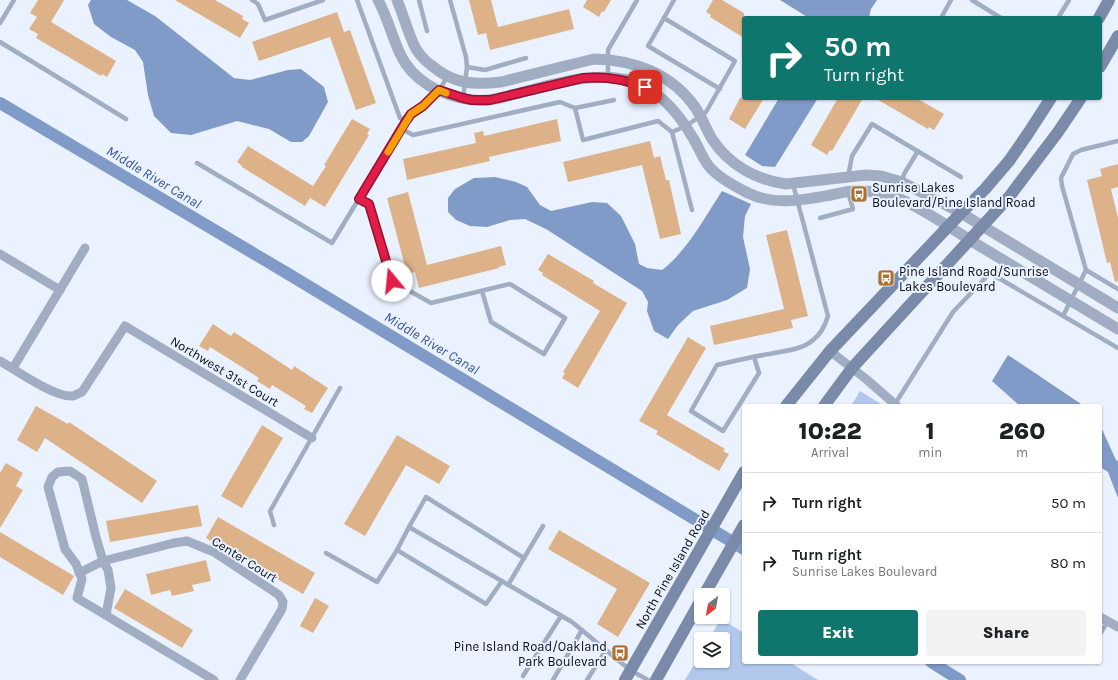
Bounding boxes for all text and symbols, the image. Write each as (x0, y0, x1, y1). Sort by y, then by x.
text: 50 m (824, 30, 892, 63)
icon: right (758, 32, 810, 84)
text: Turn right (824, 64, 904, 86)
pin (628, 70, 662, 104)
icon: arrive (634, 76, 656, 98)
water label: Middle River Canal (103, 142, 205, 213)
place label: Sunrise Lakes Boulevard/Pine Island Road (872, 180, 1036, 210)
bus stop icon: Sunrise Lakes Boulevard/Pine Island Road (849, 184, 869, 204)
position arrow (371, 260, 413, 302)
place label: Pine Island Road/Sunrise Lakes Boulevard (899, 264, 1049, 294)
bus stop icon: Pine Island Road/Sunrise Lakes Boulevard (876, 268, 896, 288)
water label: Middle River Canal (381, 308, 483, 379)
street label: Northwest 31st Court (168, 333, 282, 410)
text: 10:22 (799, 417, 862, 445)
text: 1 (926, 417, 935, 445)
text: 260 (999, 417, 1045, 445)
text: Arrival (811, 445, 849, 460)
text: min (918, 445, 942, 460)
text: m (1016, 445, 1028, 460)
icon: right (758, 492, 780, 514)
text: Turn right (792, 494, 862, 512)
text: 50 m (1051, 494, 1086, 512)
street label: North Pine Island Road (632, 507, 713, 631)
street label: Center Court (209, 533, 280, 586)
text: Turn right (792, 546, 862, 564)
icon: right (758, 552, 780, 574)
text: 80 m (1050, 554, 1086, 572)
text: Sunrise Lakes Boulevard (792, 564, 937, 579)
north arrow (694, 588, 730, 624)
map controls (694, 588, 730, 668)
button: Exit (758, 610, 918, 656)
button: Share (926, 610, 1086, 656)
button: layers (694, 632, 730, 668)
place label: Pine Island Road/Oakland Park Boulevard (454, 639, 607, 669)
bus stop icon: Pine Island Road/Oakland Park Boulevard (610, 643, 630, 663)

